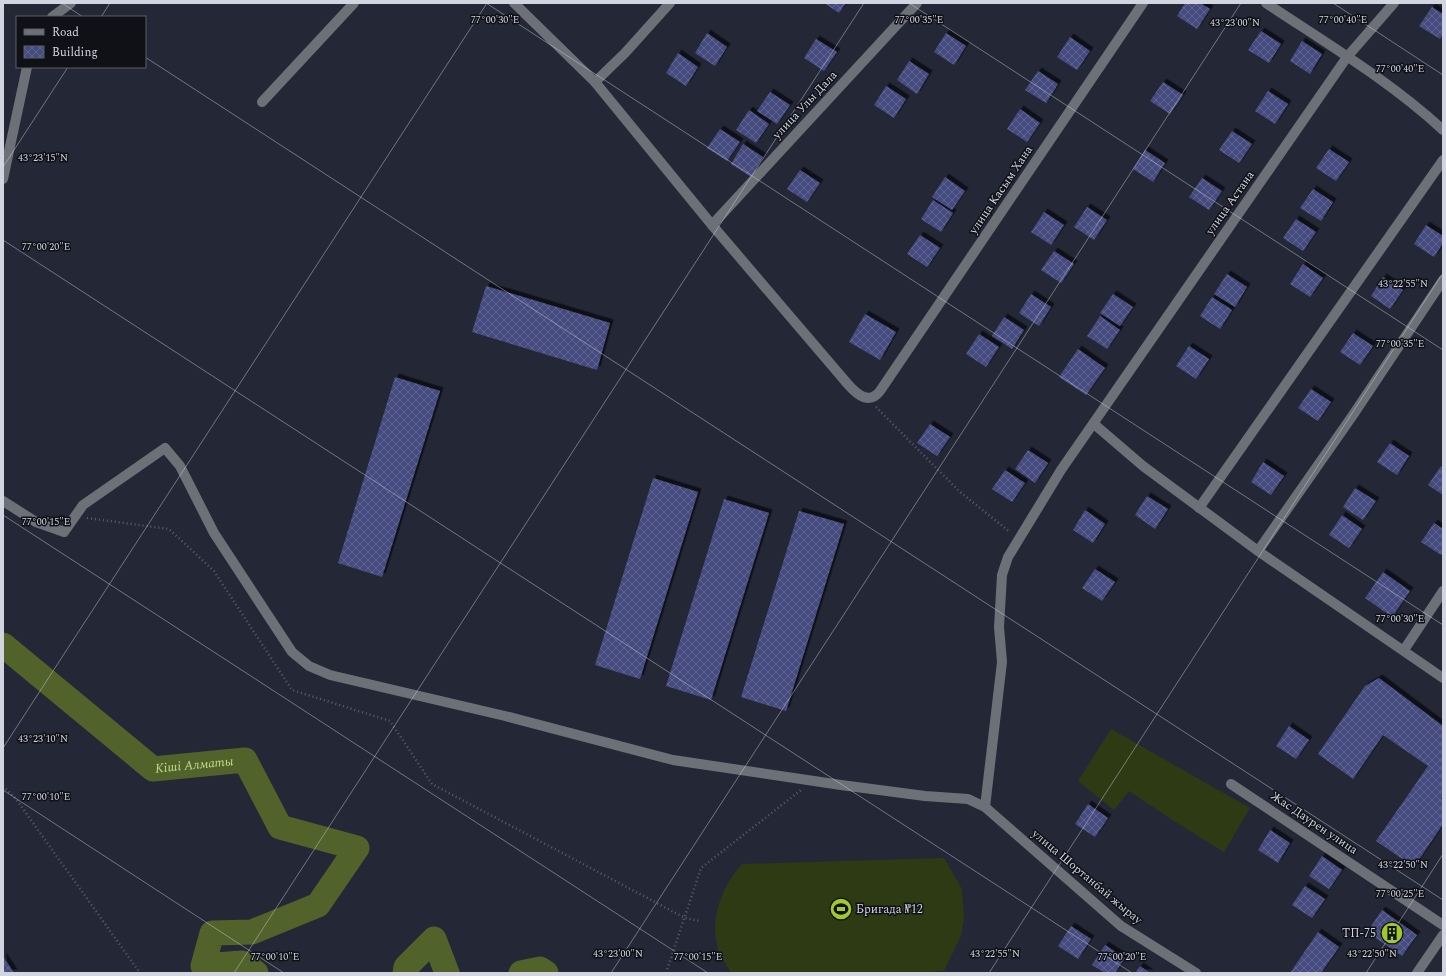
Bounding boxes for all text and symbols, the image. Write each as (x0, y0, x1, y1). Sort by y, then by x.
text: 77°00'30"E (471, 12, 519, 28)
text: 77°00'35"E (895, 12, 943, 28)
text: 77°00'40"E (1319, 12, 1367, 28)
text: 43°23'00"N (1210, 15, 1260, 31)
legend (16, 16, 146, 68)
text: Road (52, 23, 79, 42)
text: Building (52, 43, 98, 62)
text: 77°00'40"E (1376, 61, 1424, 77)
street label: улица Улы Дала (767, 66, 842, 144)
street label: улица Касым Хана (964, 142, 1038, 239)
text: 43°23'15"N (18, 150, 68, 166)
street label: улица Астана (1200, 167, 1259, 240)
text: 77°00'20"E (22, 239, 70, 255)
text: 43°22'55"N (1378, 276, 1428, 292)
text: 77°00'35"E (1376, 336, 1424, 352)
text: 77°00'15"E (22, 514, 70, 530)
text: 77°00'30"E (1376, 611, 1424, 627)
text: 43°23'10"N (18, 731, 68, 747)
water label: Кіші Алматы (154, 751, 235, 779)
street label: Жас Даурен улица (1266, 787, 1362, 859)
text: 77°00'10"E (22, 789, 70, 805)
street label: улица Шортанбай жырау (1027, 824, 1147, 930)
text: 43°22'50"N (1378, 857, 1428, 873)
text: 77°00'25"E (1376, 886, 1424, 902)
sports icon: Бригада №12 (828, 896, 854, 922)
place label: Бригада №12 (856, 900, 923, 919)
building icon: ТП-75 (1379, 920, 1405, 946)
place label: ТП-75 (1342, 924, 1376, 943)
text: 43°23'00"N (593, 946, 643, 962)
text: 43°22'55"N (970, 946, 1020, 962)
text: 43°22'50"N (1347, 946, 1397, 962)
text: 77°00'10"E (251, 949, 299, 965)
text: 77°00'15"E (674, 949, 722, 965)
text: 77°00'20"E (1098, 949, 1146, 965)

